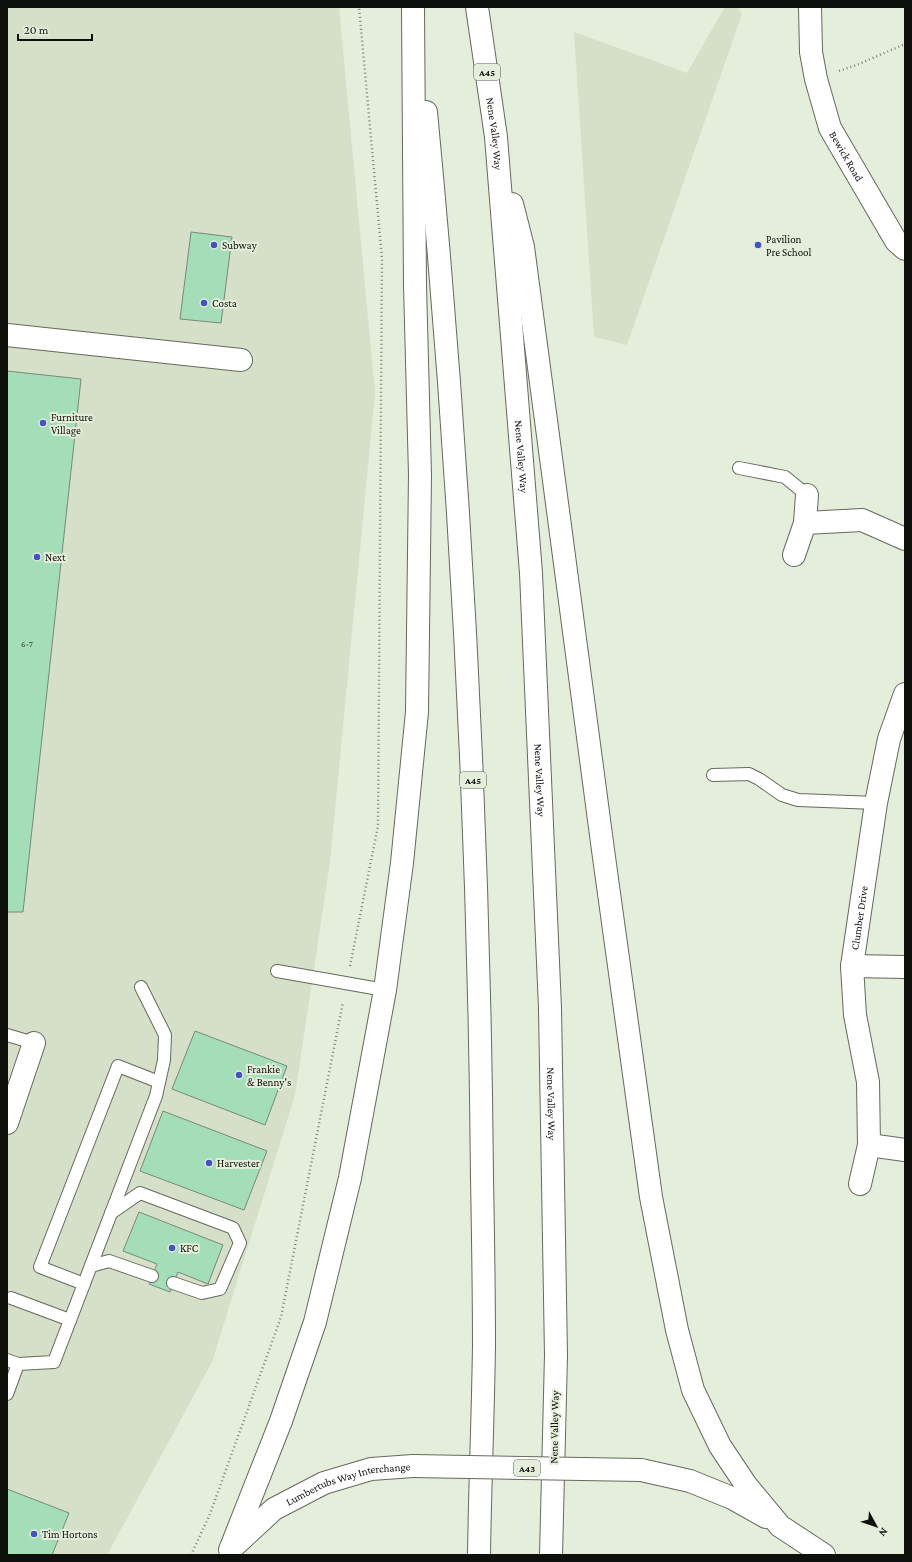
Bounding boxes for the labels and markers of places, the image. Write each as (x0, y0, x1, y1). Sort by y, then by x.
place label: Pavilion Pre School (766, 233, 812, 258)
place label: Subway (222, 239, 258, 252)
marker: Subway (209, 240, 219, 250)
marker: Pavilion Pre School (753, 240, 763, 250)
place label: Costa (212, 297, 237, 309)
marker: Costa (199, 298, 209, 308)
place label: Furniture Village (51, 411, 93, 437)
marker: Furniture Village (38, 418, 48, 428)
place label: Next (45, 551, 66, 563)
marker: Next (32, 552, 42, 562)
place label: Frankie & Benny's (247, 1063, 291, 1089)
marker: Frankie & Benny's (234, 1070, 244, 1080)
place label: Harvester (217, 1157, 260, 1169)
marker: Harvester (204, 1158, 214, 1168)
place label: KFC (180, 1242, 199, 1254)
marker: KFC (167, 1243, 177, 1253)
place label: Tim Hortons (42, 1528, 98, 1540)
marker: Tim Hortons (29, 1529, 39, 1539)

